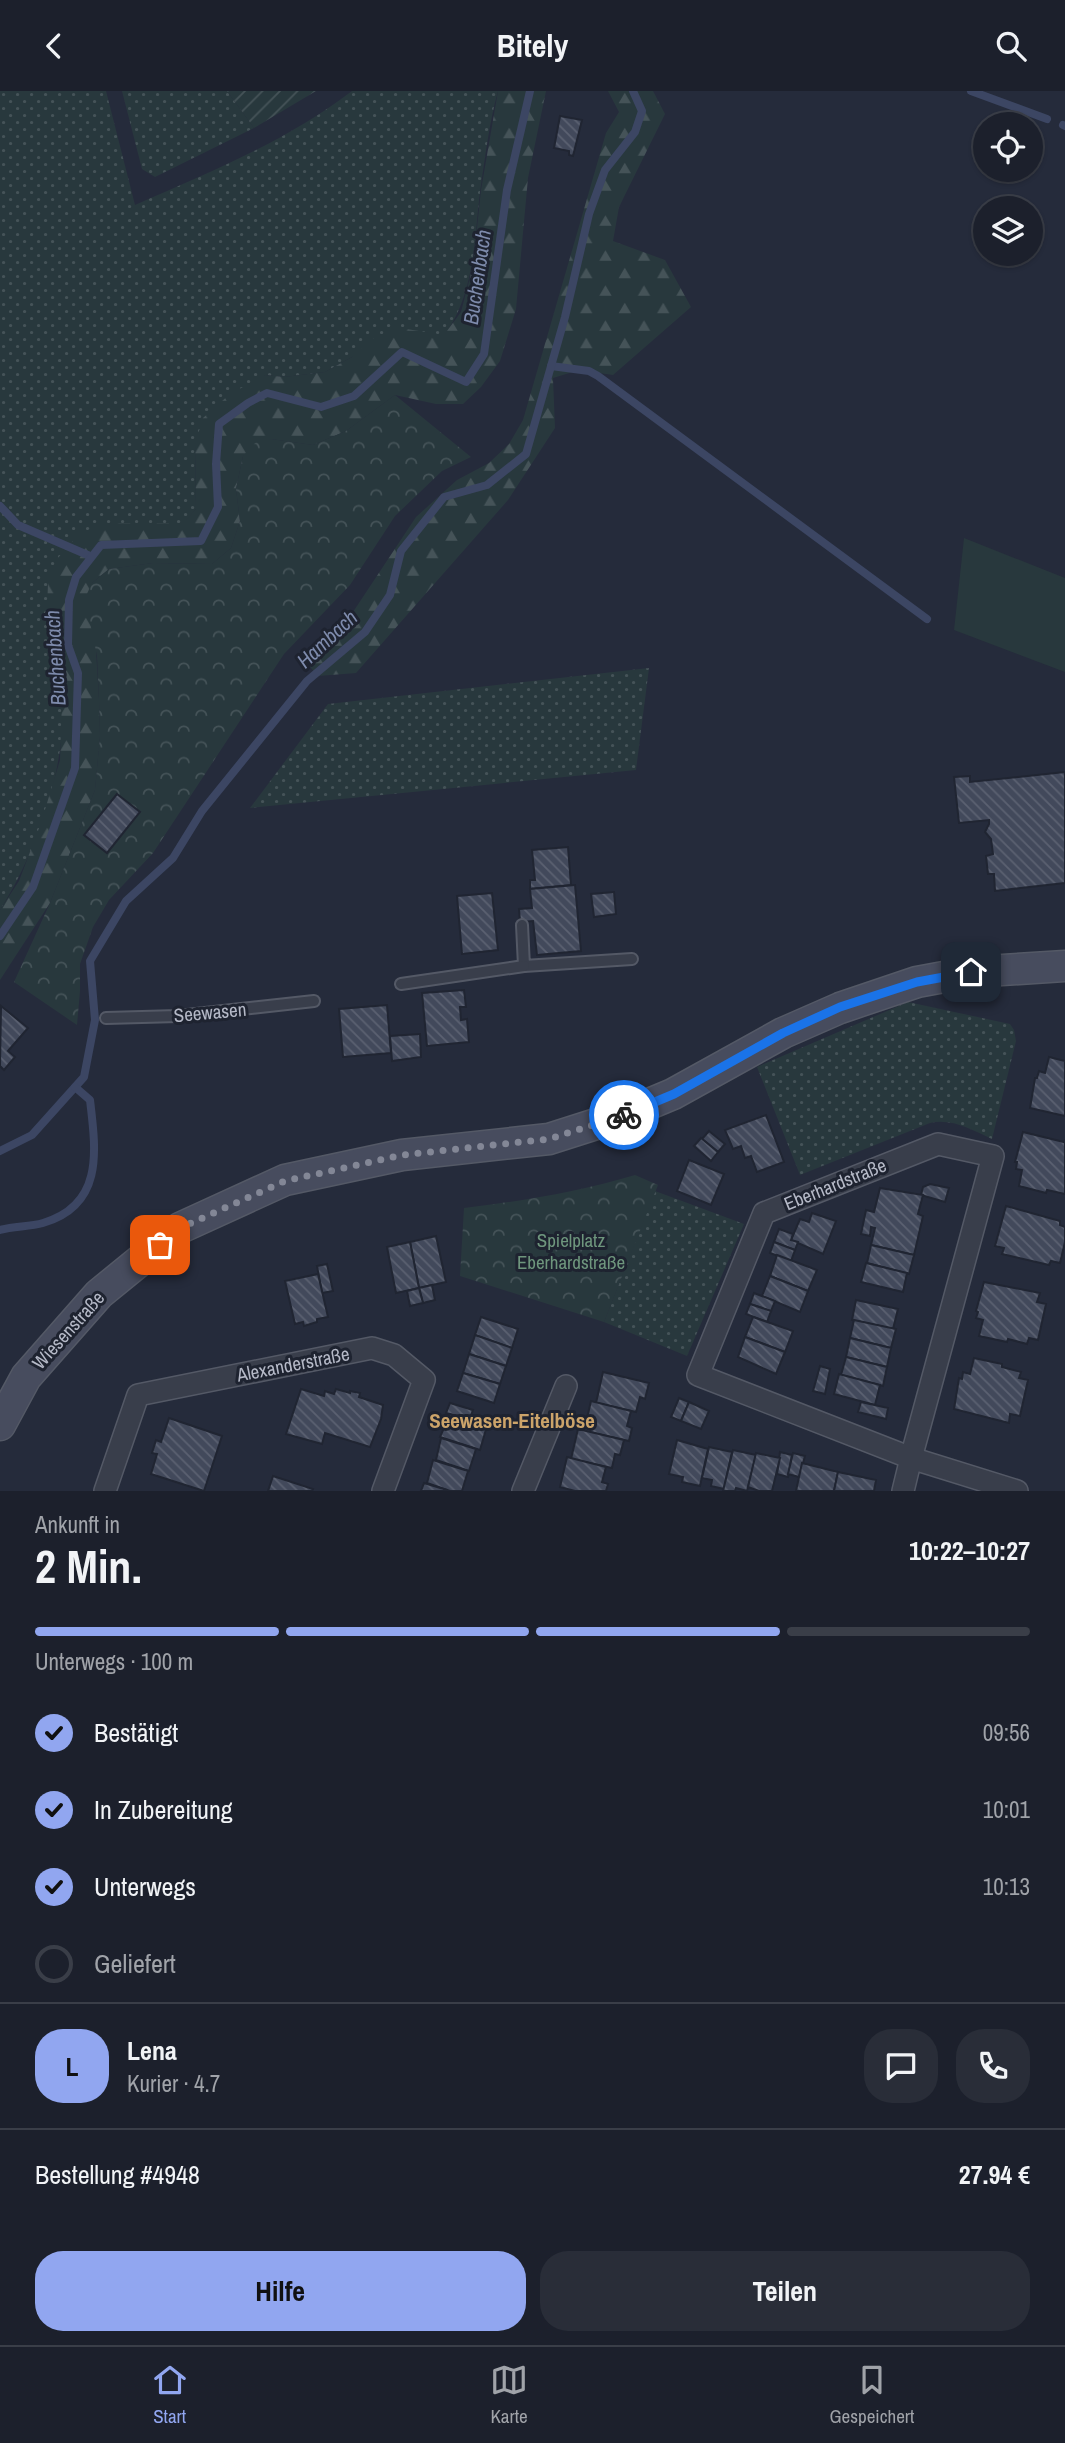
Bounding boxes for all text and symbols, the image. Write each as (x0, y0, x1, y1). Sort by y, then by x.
text: Bitely (497, 24, 568, 67)
icon: back (35, 27, 73, 65)
icon: search (992, 27, 1030, 65)
map controls (973, 112, 1043, 266)
button: locate (973, 112, 1043, 182)
button: layers (973, 196, 1043, 266)
water label: Buchenbach (456, 228, 498, 326)
water label: Hambach (290, 603, 364, 675)
water label: Buchenbach (37, 609, 73, 707)
pin (941, 942, 1001, 1002)
icon: home (952, 953, 990, 991)
street label: Seewasen (173, 996, 247, 1028)
courier (589, 1080, 659, 1150)
icon: bike (605, 1096, 643, 1134)
street label: Eberhardstraße (780, 1152, 890, 1216)
pin (130, 1215, 190, 1275)
icon: bag (141, 1226, 179, 1264)
park label: Spielplatz Eberhardstraße (517, 1227, 625, 1275)
street label: Wiesenstraße (26, 1285, 110, 1375)
street label: Alexanderstraße (233, 1340, 352, 1388)
district label: Seewasen-Eitelböse (429, 1406, 595, 1435)
text: Ankunft in (35, 1509, 120, 1540)
text: 10:22–10:27 (909, 1533, 1030, 1568)
text: 2 Min. (35, 1535, 142, 1597)
text: Unterwegs · 100 m (35, 1646, 193, 1677)
icon: check (35, 1714, 73, 1752)
text: Bestätigt (94, 1715, 178, 1750)
text: 09:56 (983, 1717, 1030, 1748)
icon: check (35, 1791, 73, 1829)
text: In Zubereitung (94, 1792, 233, 1827)
text: 10:01 (983, 1794, 1030, 1825)
icon: check (35, 1868, 73, 1906)
text: Unterwegs (94, 1869, 196, 1904)
text: 10:13 (983, 1871, 1030, 1902)
text: Geliefert (94, 1946, 176, 1981)
button: chat (864, 2029, 938, 2103)
button: phone (956, 2029, 1030, 2103)
text: Lena (127, 2033, 177, 2068)
text: L (65, 2049, 79, 2084)
text: Kurier · 4.7 (127, 2068, 220, 2099)
text: Bestellung #4948 (35, 2157, 200, 2192)
text: 27.94 € (959, 2157, 1030, 2192)
button: Hilfe (35, 2251, 526, 2331)
button: Teilen (540, 2251, 1030, 2331)
tab: Start (151, 2361, 189, 2429)
tab: Karte (490, 2361, 528, 2429)
tab: Gespeichert (829, 2361, 914, 2429)

